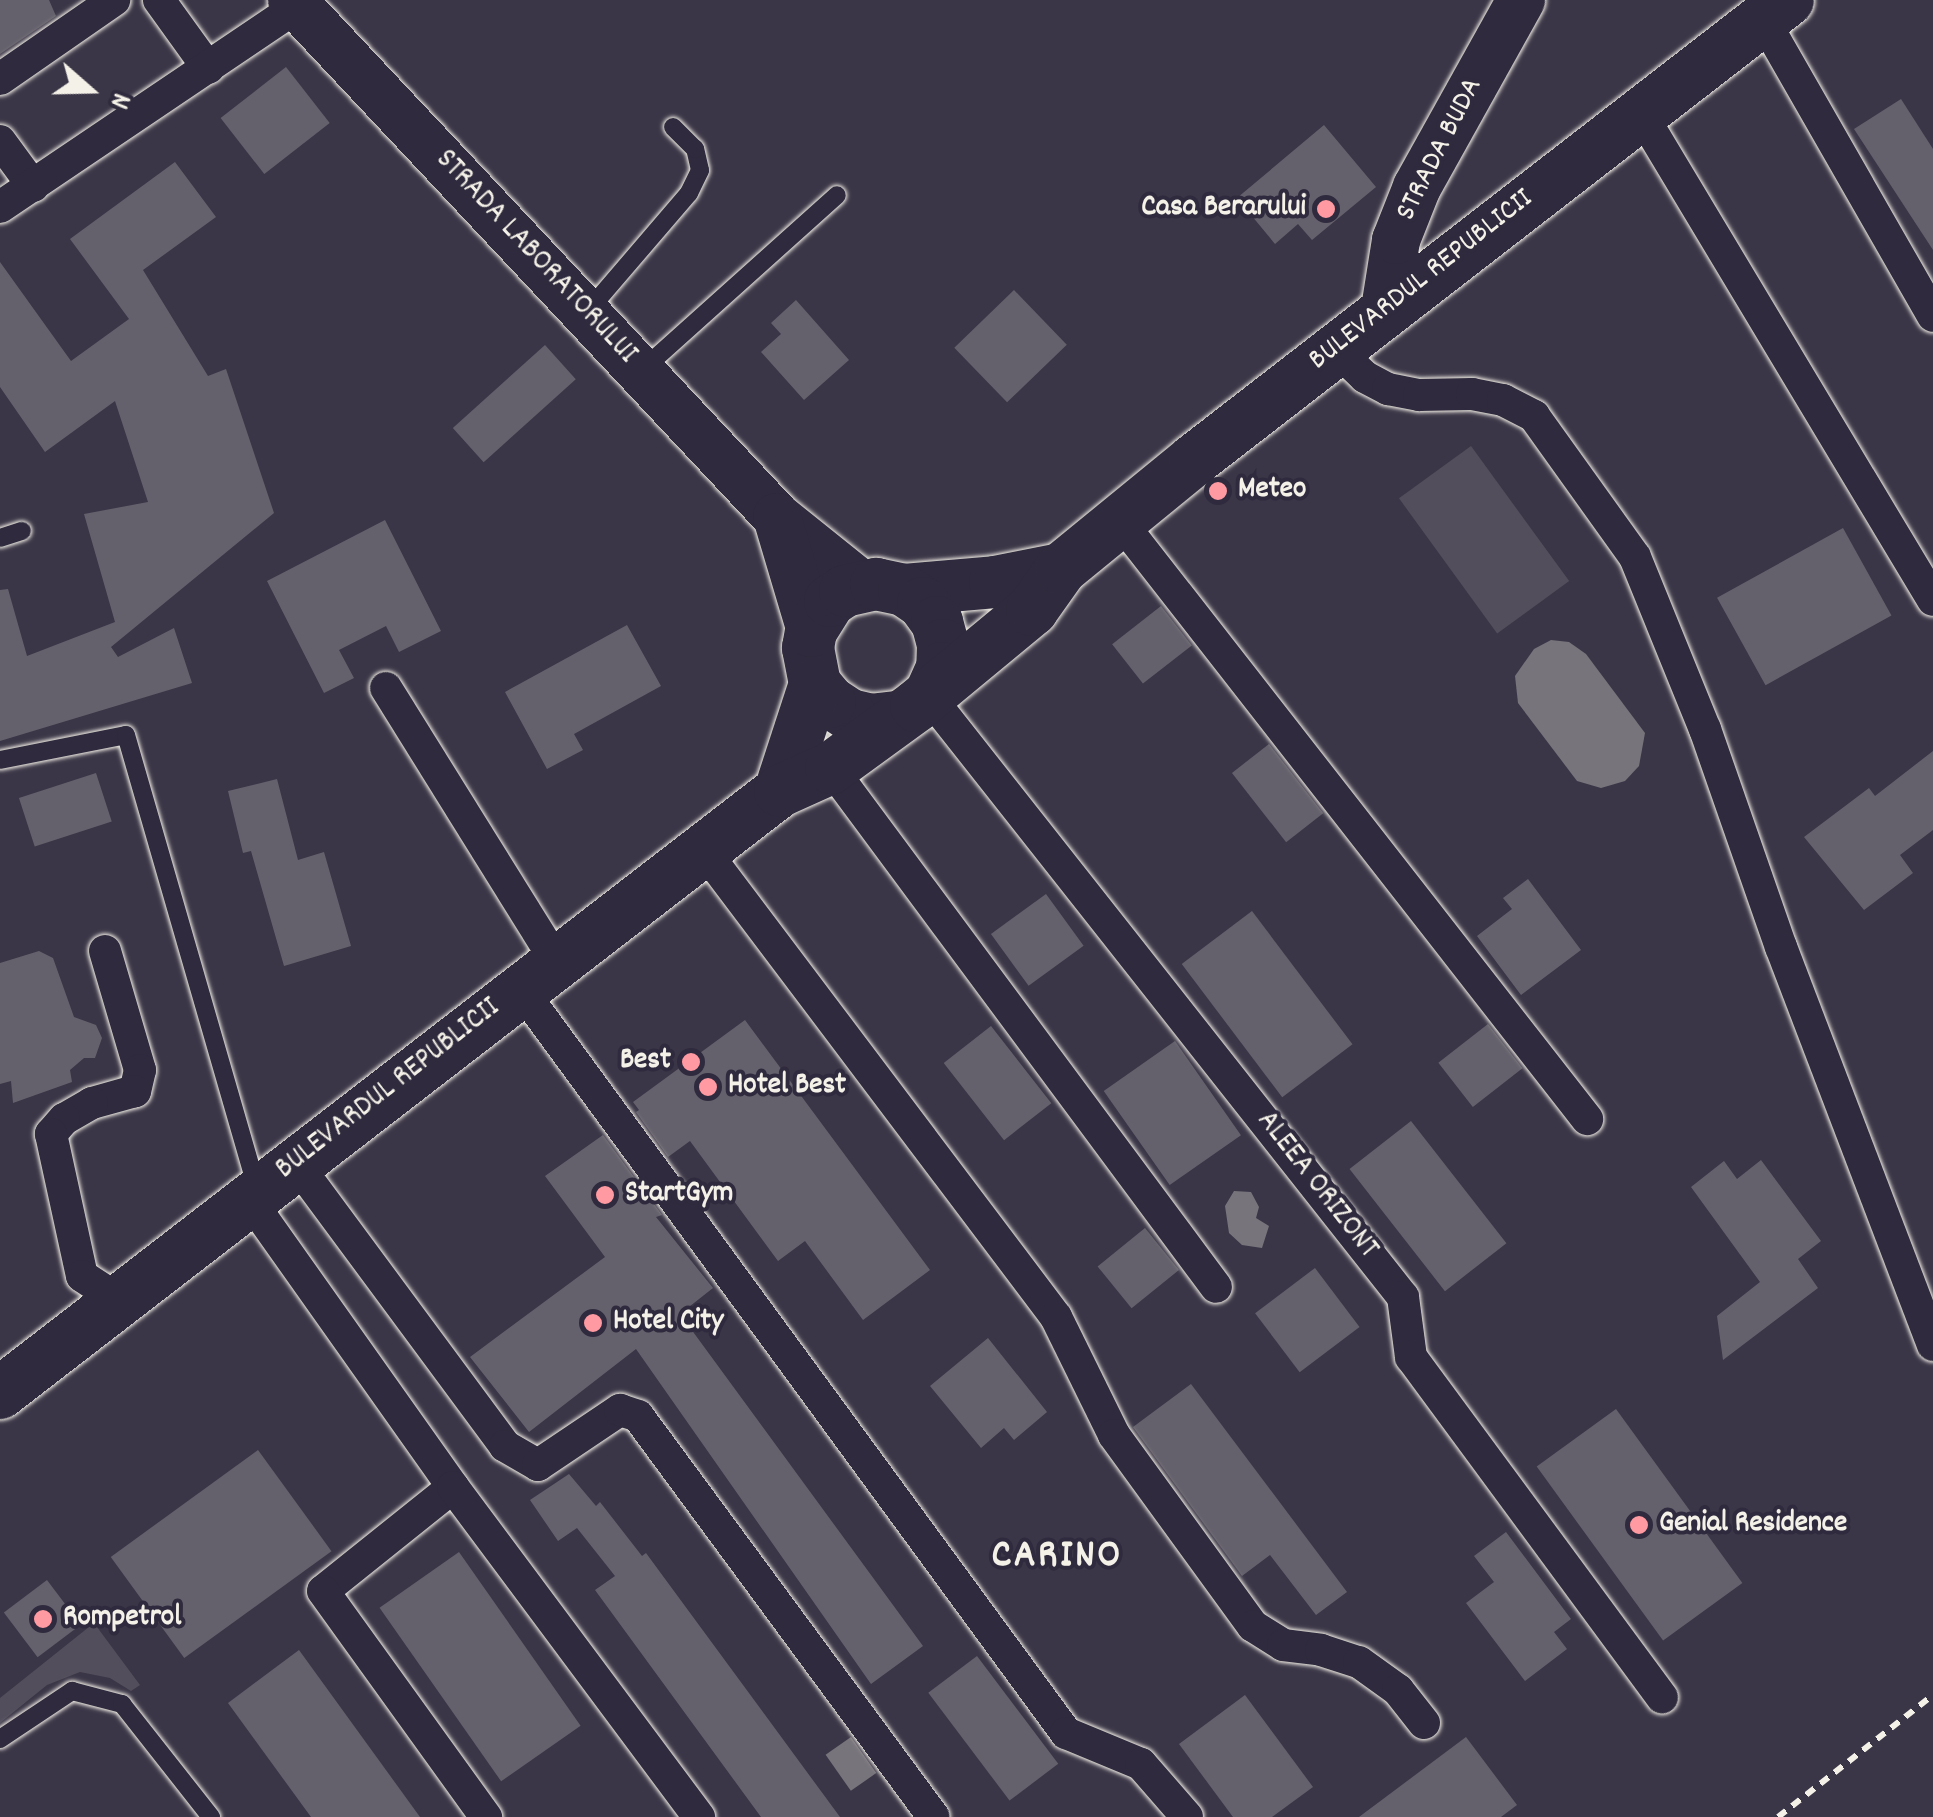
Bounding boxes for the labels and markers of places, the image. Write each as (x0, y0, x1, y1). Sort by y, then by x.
place label: Casa Berarului (1141, 191, 1306, 227)
marker: Casa Berarului (1315, 198, 1337, 220)
place label: Meteo (1238, 473, 1306, 509)
marker: Meteo (1207, 480, 1229, 502)
place label: Best (620, 1044, 671, 1080)
marker: Best (680, 1051, 702, 1073)
place label: Hotel Best (728, 1069, 846, 1105)
marker: Hotel Best (697, 1076, 719, 1098)
place label: StartGym (625, 1177, 733, 1213)
marker: StartGym (594, 1184, 616, 1206)
place label: Hotel City (613, 1305, 724, 1341)
marker: Hotel City (582, 1312, 604, 1334)
place label: Genial Residence (1659, 1507, 1847, 1543)
marker: Genial Residence (1628, 1514, 1650, 1536)
place label: Rompetrol (63, 1601, 181, 1637)
marker: Rompetrol (32, 1608, 54, 1630)

